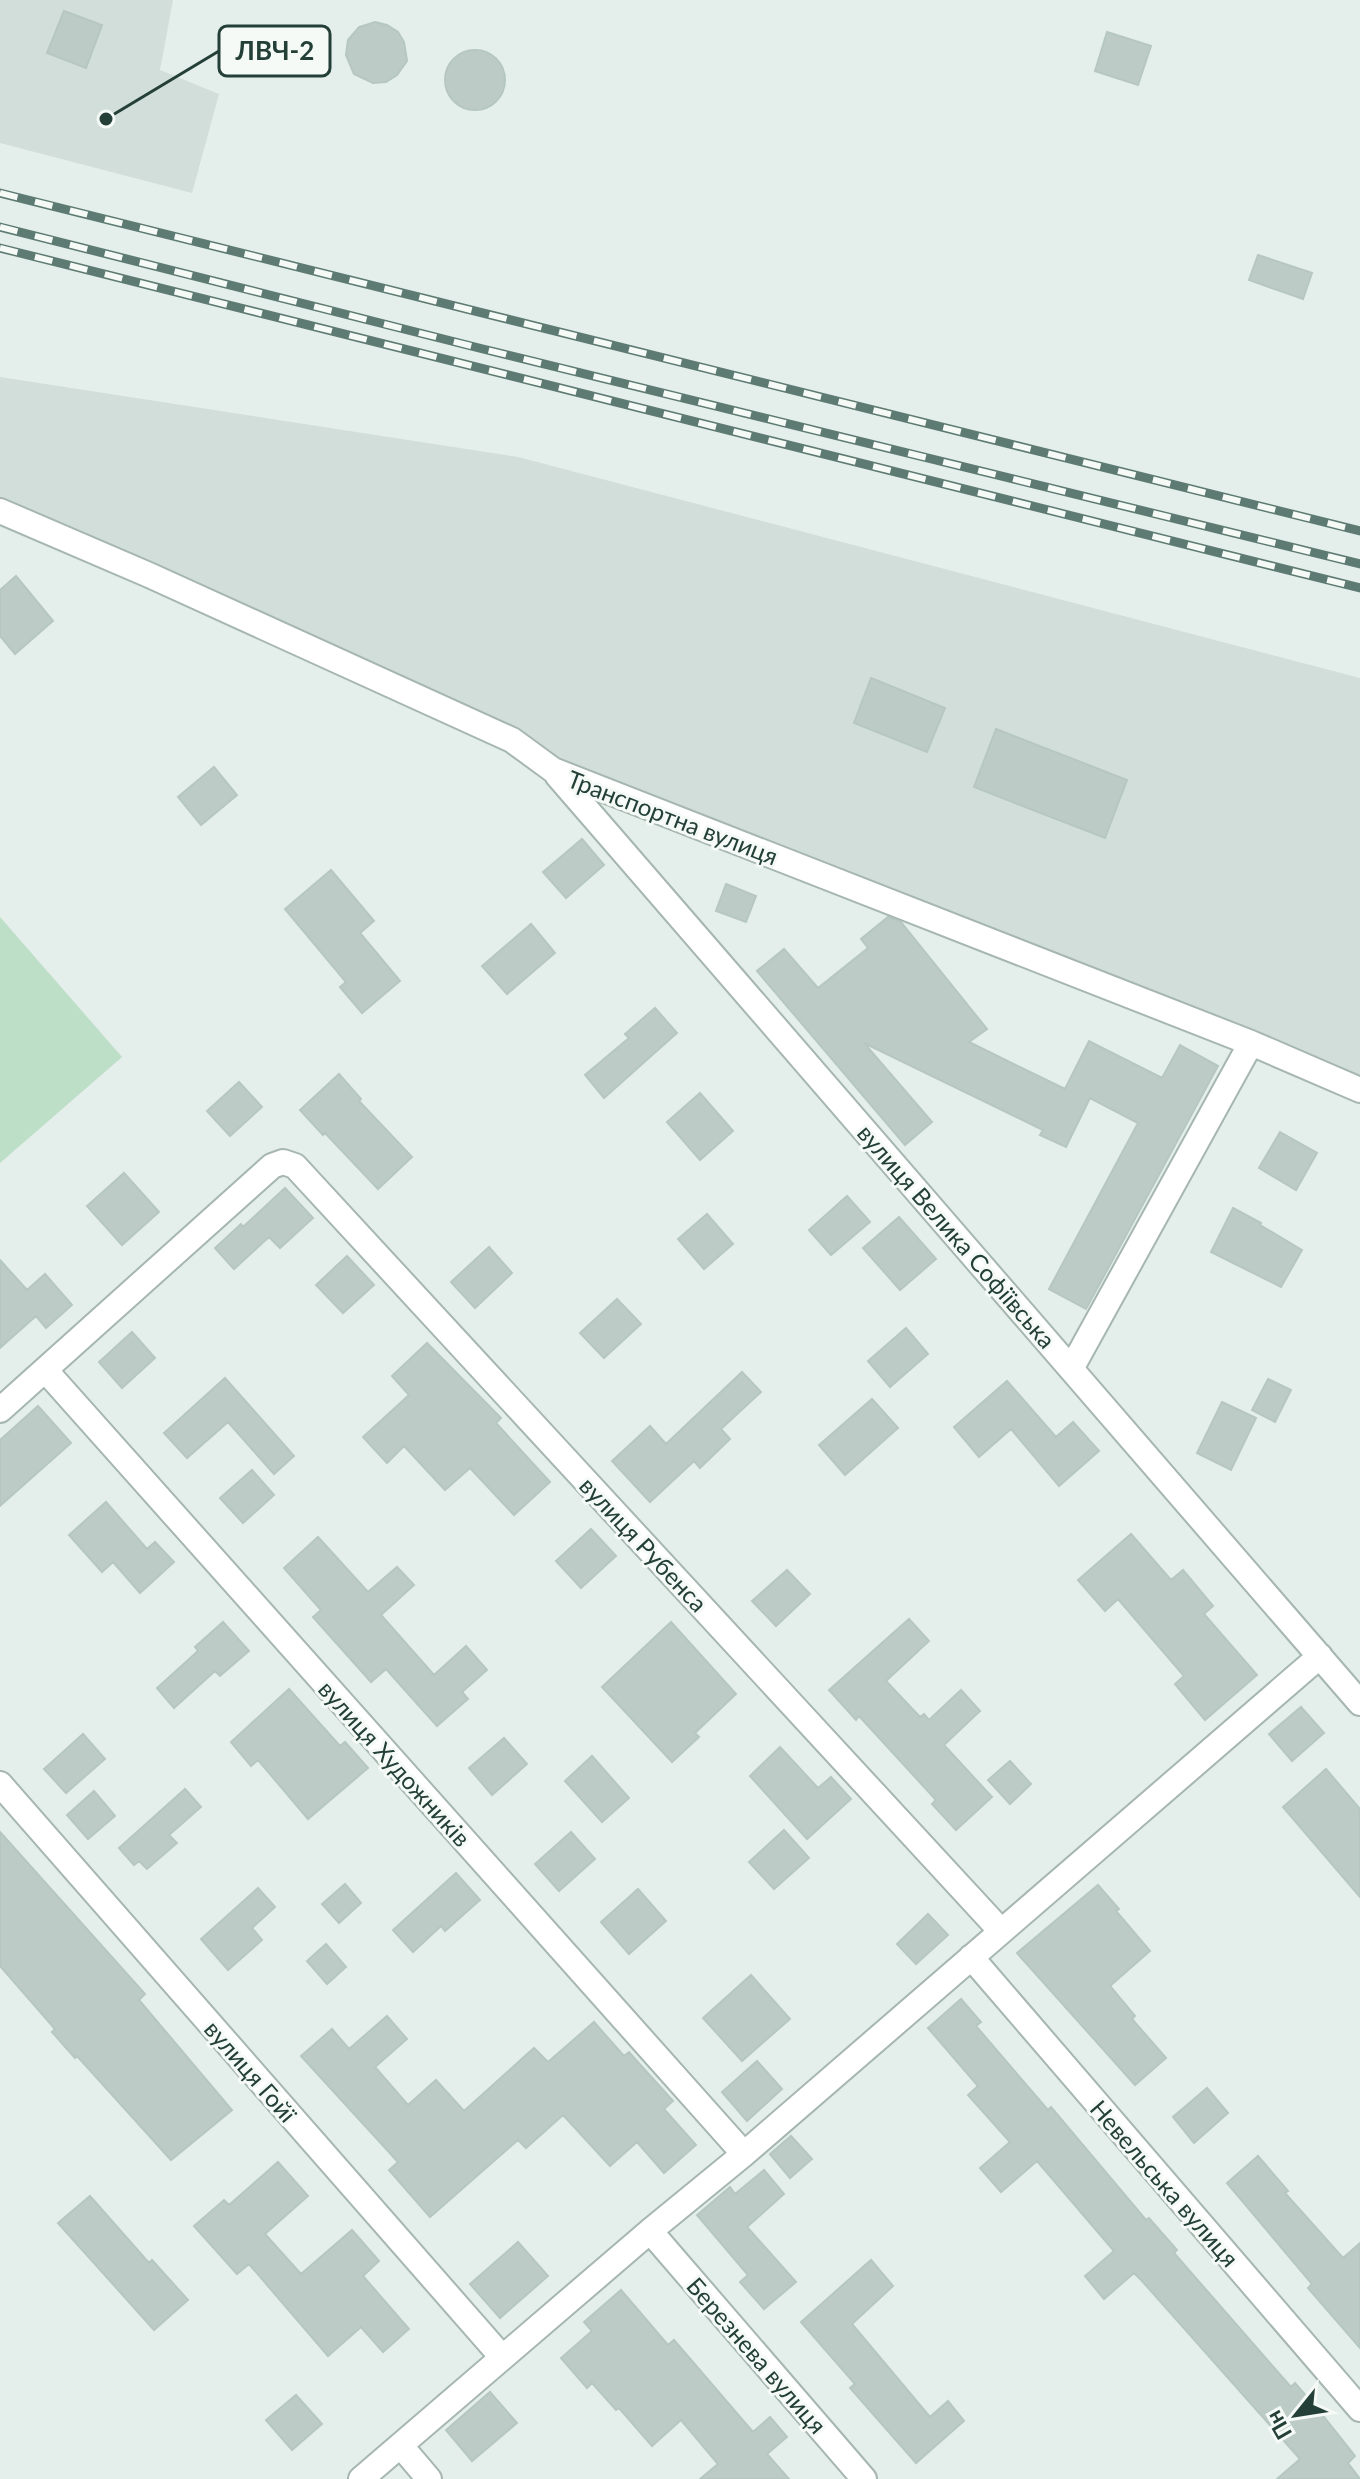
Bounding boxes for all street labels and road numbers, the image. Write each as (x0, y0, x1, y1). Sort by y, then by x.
street label: Транспортна вулиця (564, 764, 782, 870)
street label: вулиця Велика Софіївська (852, 1118, 1062, 1354)
street label: вулиця Рубенса (574, 1471, 714, 1617)
street label: вулиця Художників (313, 1674, 477, 1852)
street label: вулиця Гойї (199, 2014, 304, 2129)
street label: Невельська вулиця (1085, 2094, 1245, 2272)
street label: Березнева вулиця (681, 2271, 833, 2439)

